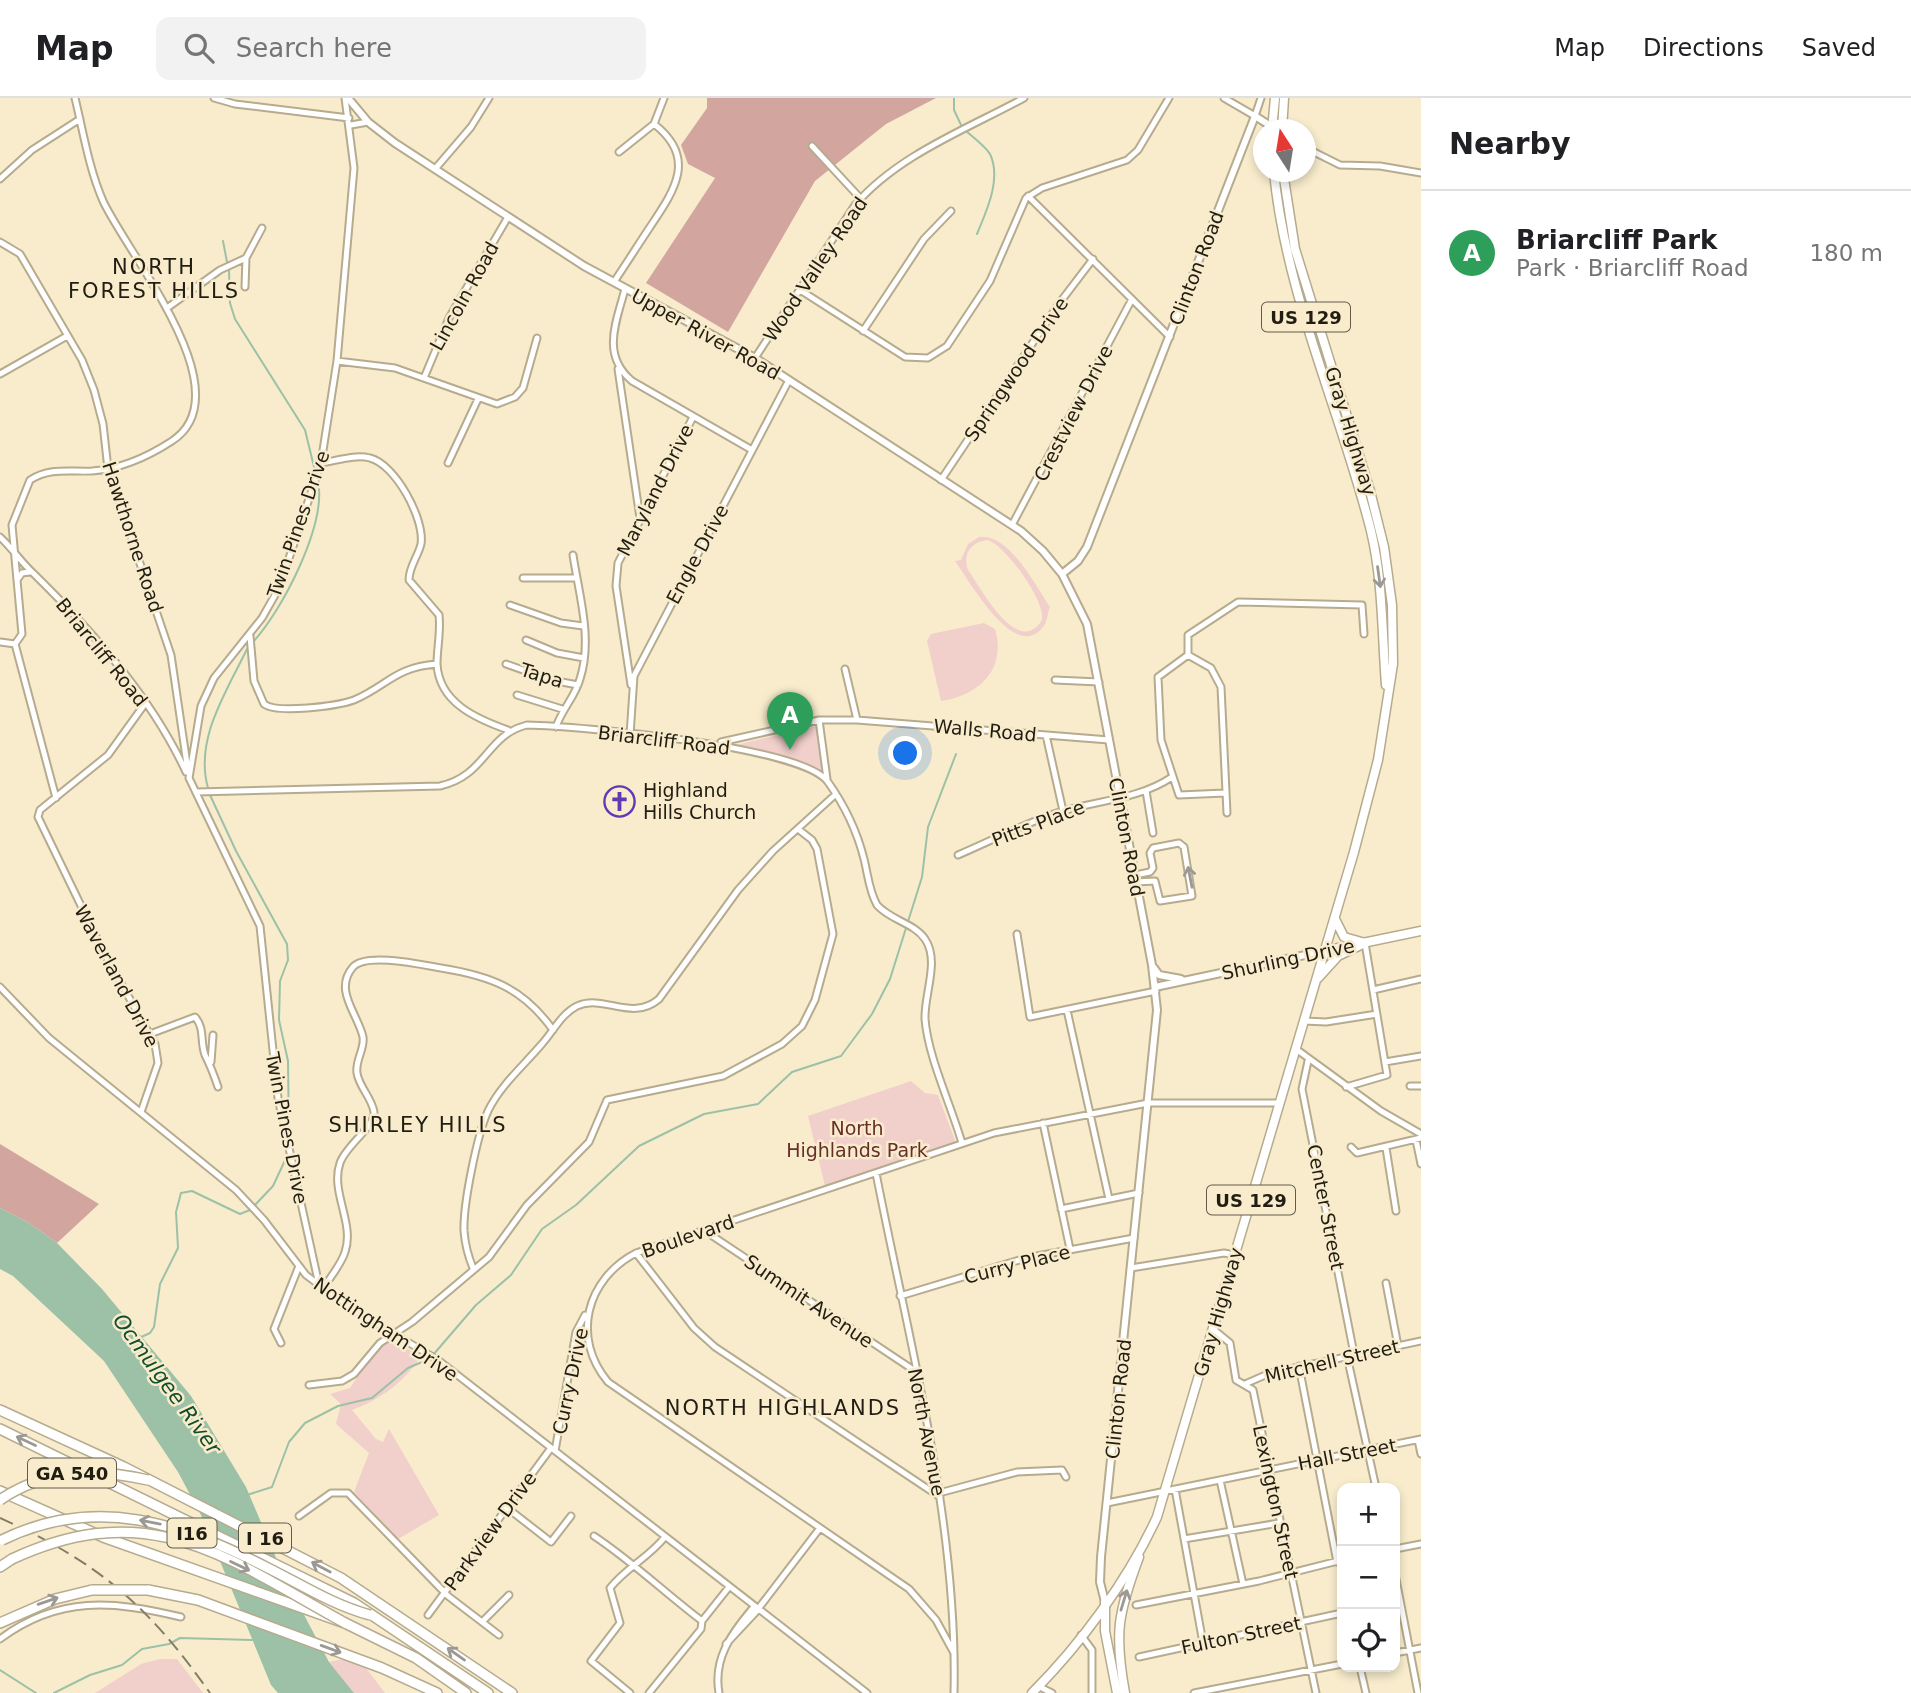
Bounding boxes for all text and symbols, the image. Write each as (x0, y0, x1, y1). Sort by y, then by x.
search box (156, 17, 646, 80)
text: Map (35, 29, 114, 68)
icon: search (180, 29, 218, 67)
text: Search here (236, 33, 392, 63)
text: Map (1554, 34, 1605, 62)
text: Directions (1643, 34, 1764, 62)
text: Saved (1802, 34, 1876, 62)
north arrow (1253, 119, 1316, 182)
text: Nearby (1449, 126, 1571, 161)
street label: Wood Valley Road (759, 193, 871, 345)
street label: Clinton Road (1164, 208, 1228, 328)
text: Briarcliff Park (1516, 225, 1717, 255)
street label: Lincoln Road (425, 238, 503, 354)
text: A (1463, 240, 1481, 266)
text: 180 m (1809, 240, 1883, 266)
district label: NORTH FOREST HILLS (68, 255, 240, 303)
text: Park · Briarcliff Road (1516, 255, 1749, 281)
street label: Upper River Road (628, 284, 784, 384)
street label: Springwood Drive (960, 293, 1072, 445)
road number: US 129 (1262, 302, 1350, 331)
street label: Crestview Drive (1029, 341, 1117, 485)
street label: Gray Highway (1321, 364, 1381, 498)
street label: Maryland Drive (612, 420, 698, 560)
street label: Twin Pines Drive (262, 448, 333, 601)
street label: Hawthorne Road (98, 459, 168, 615)
street label: Engle Drive (662, 500, 732, 608)
one-way arrow (1372, 565, 1385, 588)
street label: Briarcliff Road (52, 593, 152, 711)
street label: Tapa (517, 658, 566, 692)
pin: A (767, 692, 813, 750)
street label: Walls Road (933, 715, 1037, 745)
street label: Briarcliff Road (597, 721, 731, 759)
your location (888, 736, 922, 770)
street label: Clinton Road (1105, 776, 1149, 898)
place label: Highland Hills Church (643, 779, 756, 823)
church icon: Highland Hills Church (603, 784, 637, 818)
street label: Pitts Place (988, 795, 1088, 851)
one-way arrow (1182, 866, 1196, 889)
street label: Waverland Drive (70, 901, 164, 1051)
street label: Shurling Drive (1220, 934, 1356, 984)
street label: Twin Pines Drive (261, 1049, 312, 1206)
district label: SHIRLEY HILLS (328, 1113, 508, 1137)
park label: North Highlands Park (786, 1117, 928, 1161)
street label: Center Street (1303, 1142, 1349, 1272)
road number: US 129 (1207, 1185, 1295, 1214)
street label: Boulevard (639, 1210, 737, 1262)
street label: Curry Place (962, 1240, 1072, 1288)
street label: Gray Highway (1189, 1245, 1247, 1379)
street label: Summit Avenue (740, 1250, 878, 1352)
street label: Nottingham Drive (310, 1273, 462, 1385)
water label: Ocmulgee River (108, 1309, 227, 1460)
street label: Curry Drive (548, 1326, 592, 1436)
street label: Mitchell Street (1262, 1335, 1402, 1387)
street label: Clinton Road (1101, 1338, 1135, 1460)
street label: North Avenue (904, 1366, 950, 1498)
district label: NORTH HIGHLANDS (665, 1396, 901, 1420)
street label: Lexington Street (1249, 1423, 1303, 1581)
one-way arrow (16, 1434, 38, 1447)
street label: Hall Street (1296, 1434, 1398, 1474)
road number: GA 540 (28, 1458, 116, 1488)
street label: Parkview Drive (440, 1467, 540, 1595)
map controls (1337, 1483, 1400, 1672)
button: + (1337, 1483, 1400, 1546)
one-way arrow (140, 1515, 162, 1529)
road number: I16 (168, 1518, 216, 1548)
road number: I 16 (239, 1524, 291, 1553)
button: − (1337, 1546, 1400, 1609)
one-way arrow (229, 1560, 250, 1573)
one-way arrow (311, 1560, 332, 1573)
one-way arrow (1118, 1589, 1131, 1611)
one-way arrow (37, 1594, 59, 1606)
button: locate (1337, 1609, 1400, 1672)
street label: Fulton Street (1179, 1612, 1303, 1658)
one-way arrow (320, 1644, 342, 1656)
one-way arrow (447, 1647, 466, 1661)

